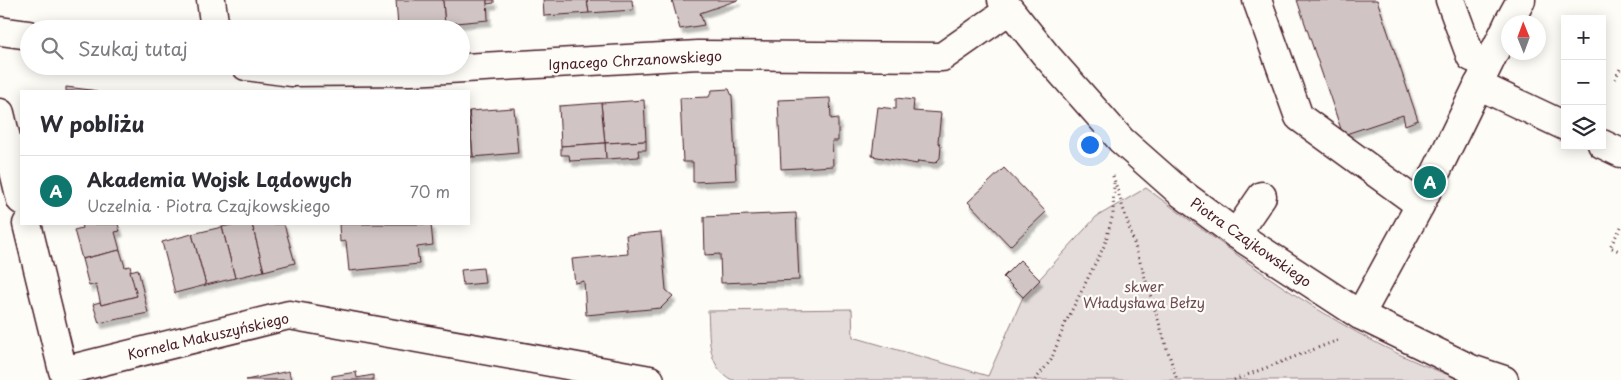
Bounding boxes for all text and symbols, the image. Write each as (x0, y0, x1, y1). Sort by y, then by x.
north arrow (1501, 15, 1546, 60)
map controls (1561, 15, 1606, 150)
button: + (1561, 15, 1606, 60)
search box (20, 20, 470, 75)
icon: search (38, 34, 66, 62)
text: Szukaj tutaj (78, 34, 188, 62)
street label: Ignacego Chrzanowskiego (548, 45, 723, 75)
button: − (1561, 60, 1606, 105)
button: layers (1561, 105, 1606, 150)
text: W pobliżu (40, 107, 145, 139)
your location (1077, 132, 1103, 158)
pin: A (1414, 163, 1446, 201)
text: Akademia Wojsk Lądowych (87, 165, 352, 193)
text: A (50, 179, 62, 203)
text: 70 m (410, 179, 450, 203)
street label: Piotra Czajkowskiego (1186, 192, 1316, 292)
text: Uczelnia · Piotra Czajkowskiego (87, 193, 330, 217)
park label: skwer Władysława Bełzy (1083, 276, 1205, 313)
street label: Kornela Makuszyńskiego (125, 307, 291, 365)

